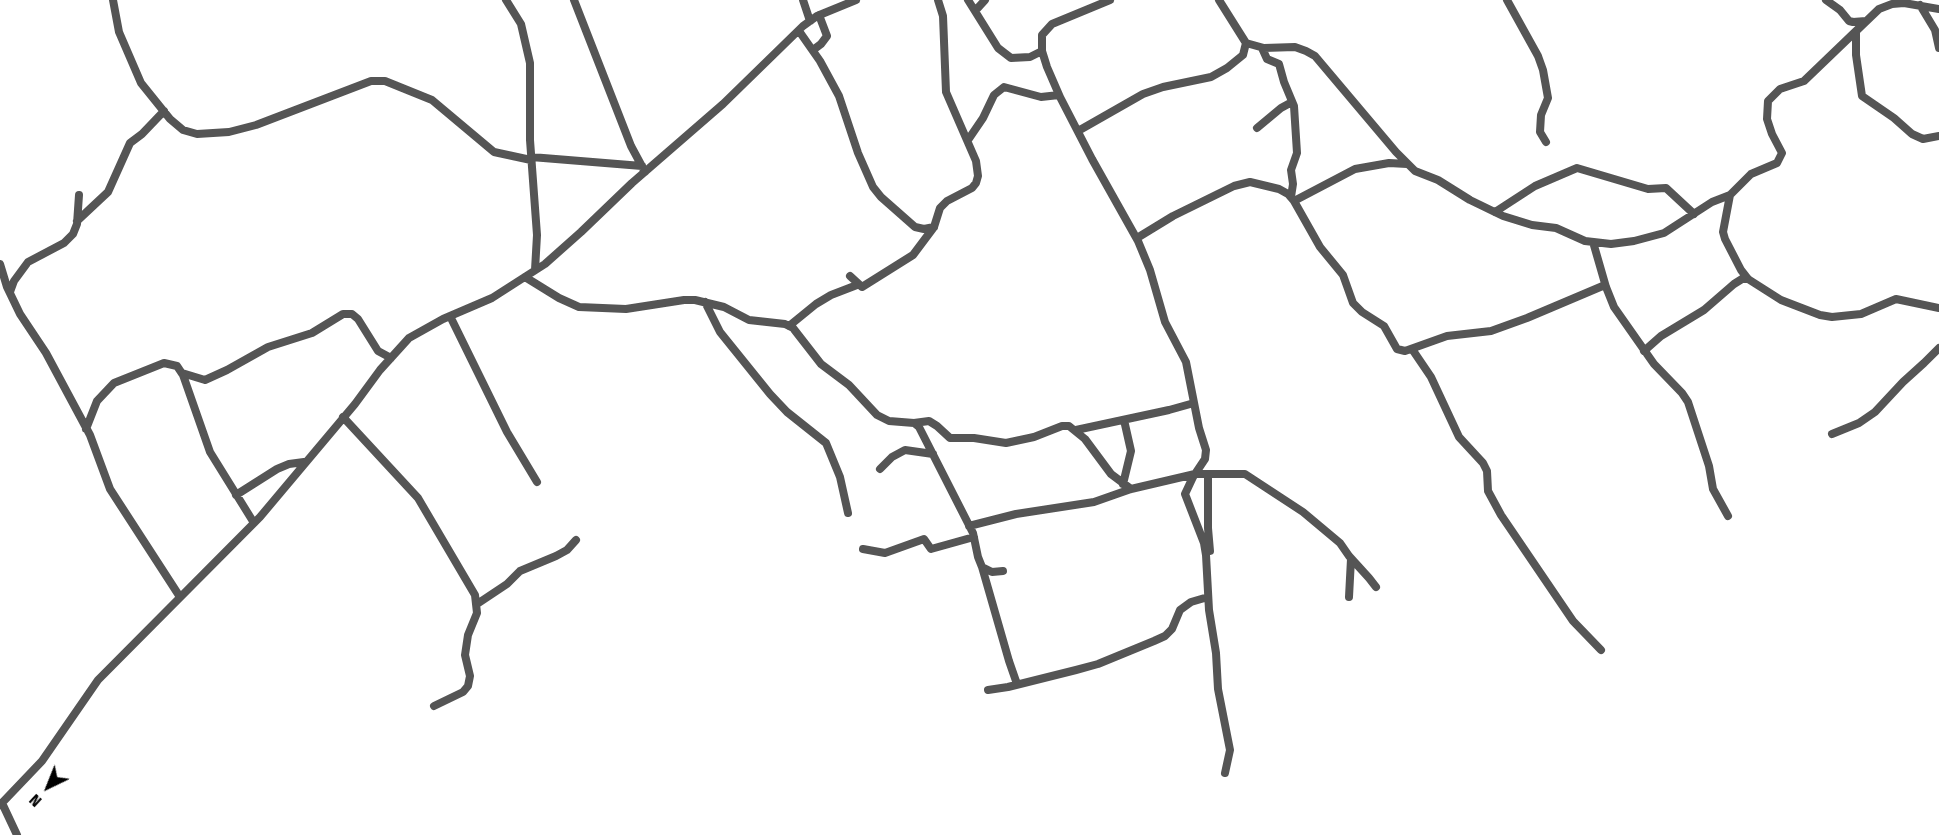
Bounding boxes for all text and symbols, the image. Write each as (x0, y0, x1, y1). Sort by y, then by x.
north arrow (18, 757, 78, 817)
text: N (25, 790, 45, 811)

